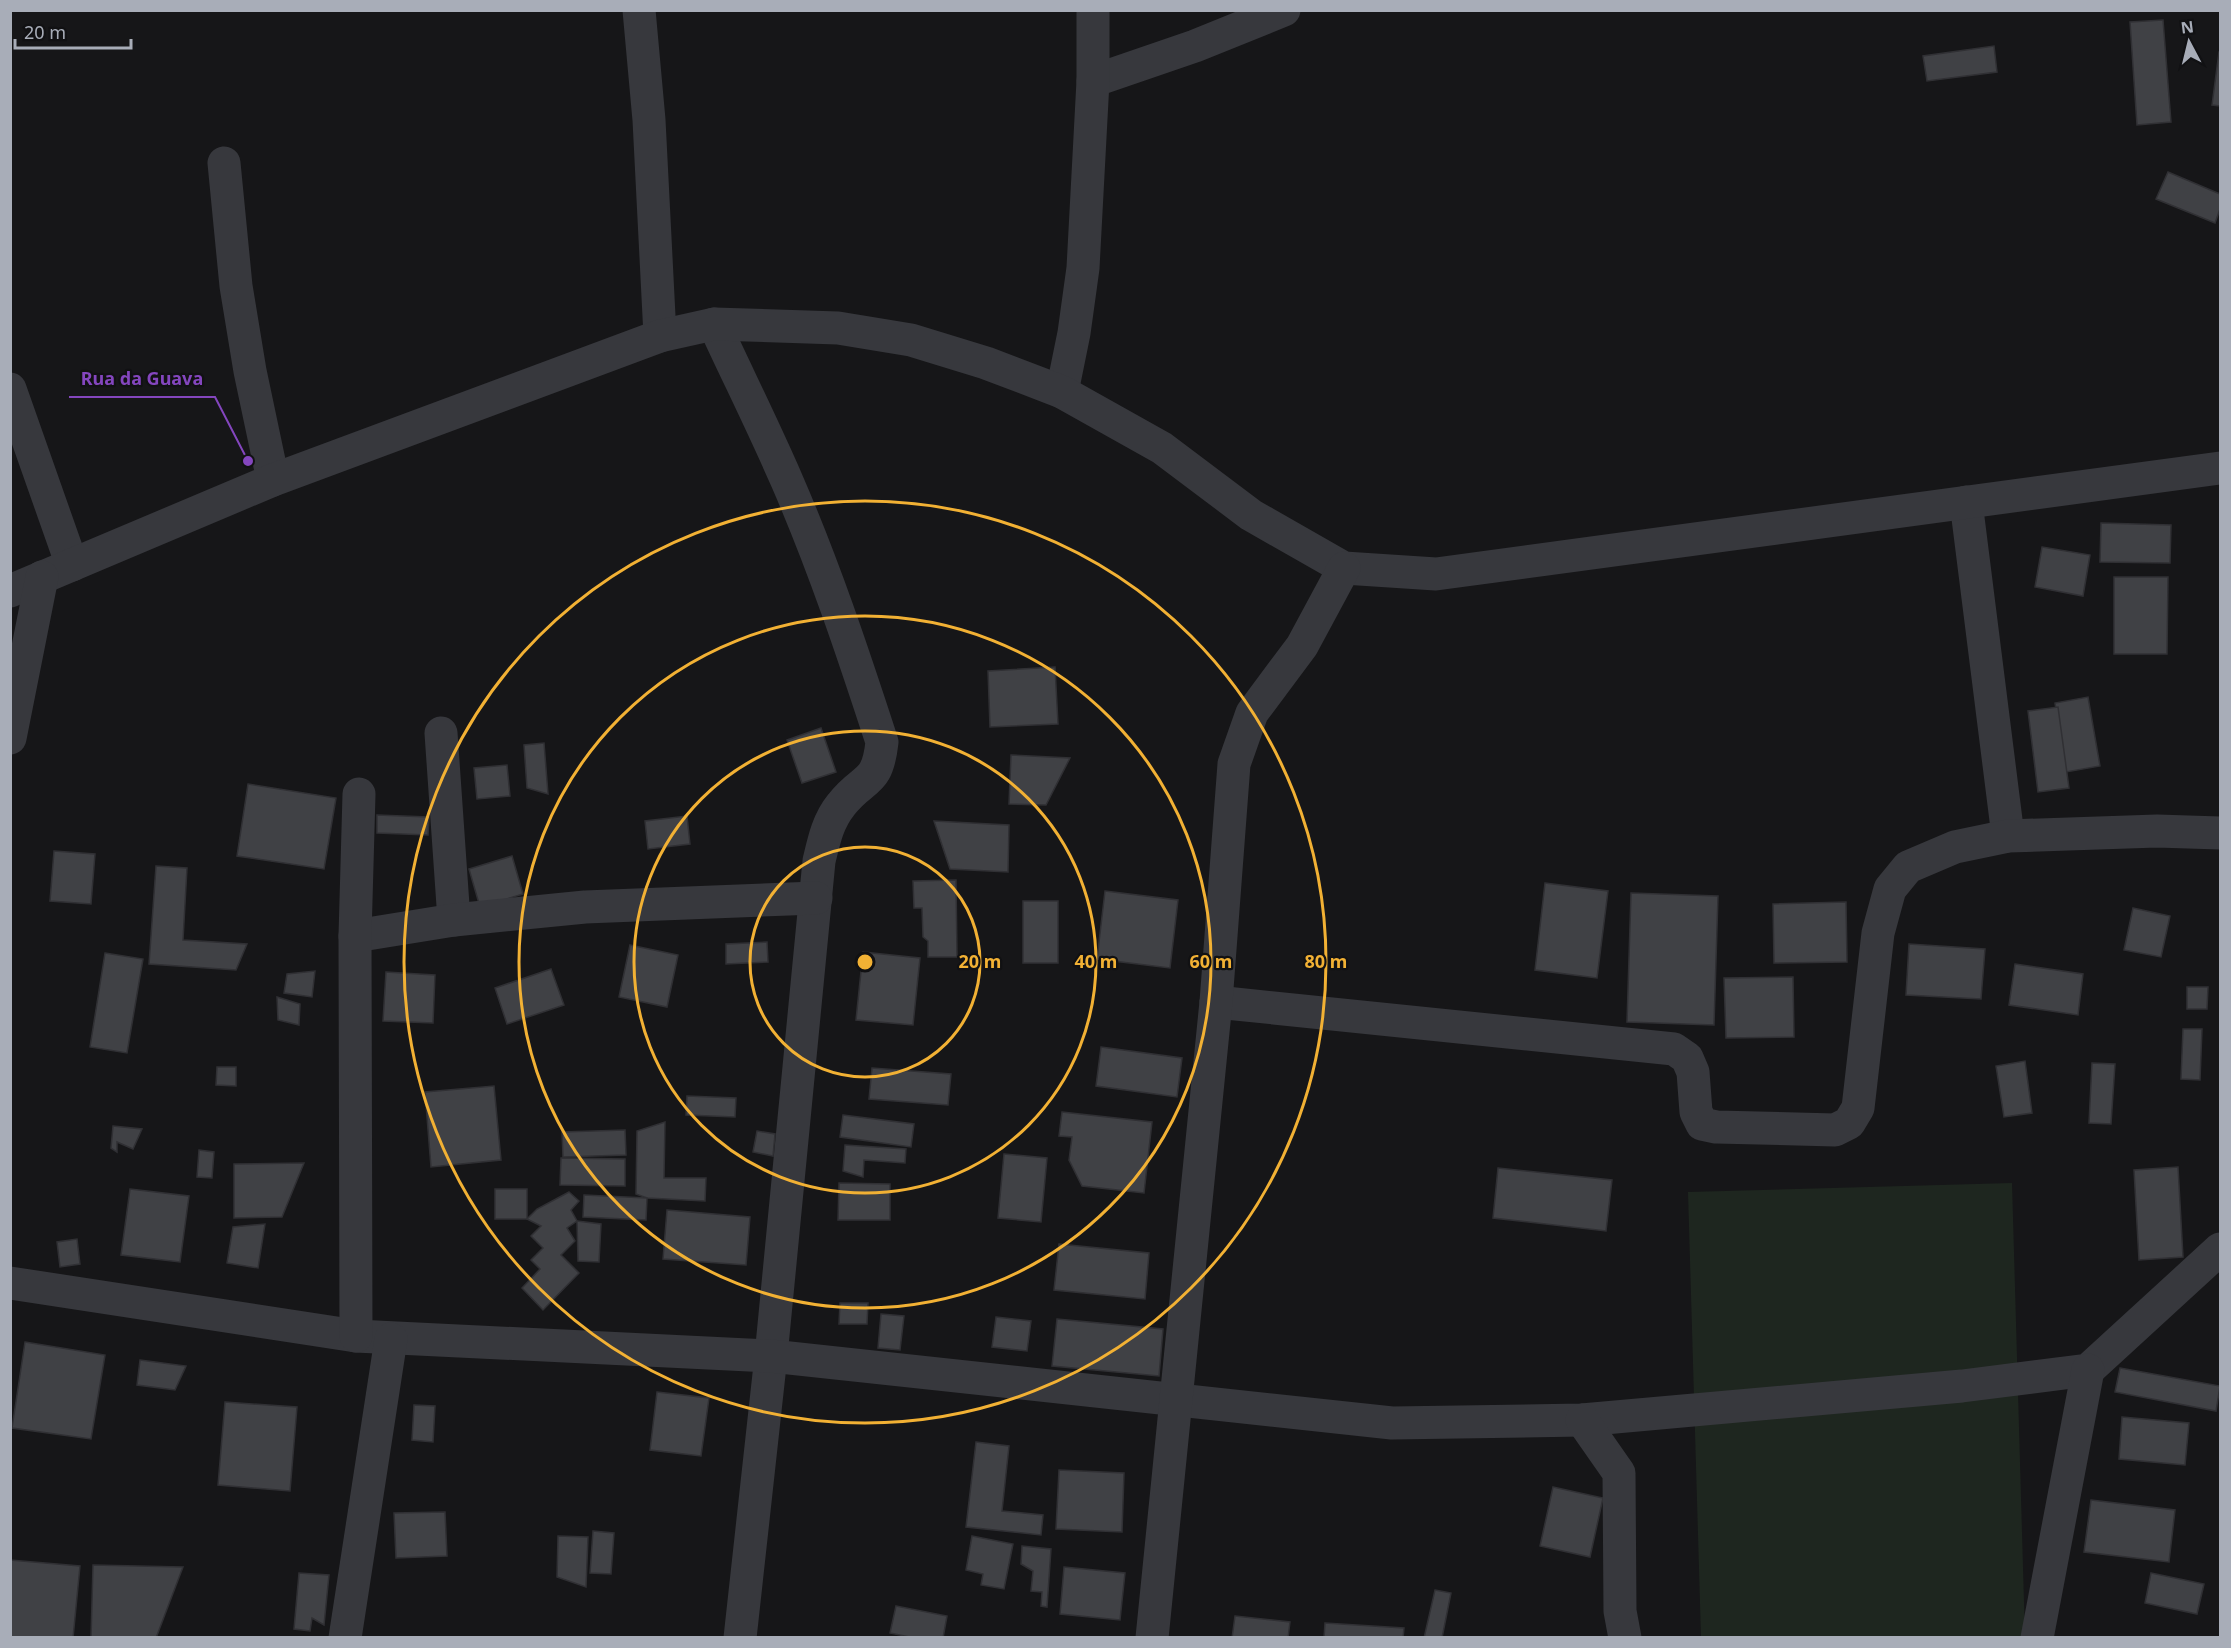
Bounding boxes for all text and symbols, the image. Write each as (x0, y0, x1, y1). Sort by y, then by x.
scale bar (15, 12, 130, 50)
north arrow (2159, 12, 2219, 72)
text: N (2179, 15, 2195, 39)
text: 20 m (24, 20, 66, 44)
callout: Rua da Guava (69, 361, 215, 397)
text: Rua da Guava (81, 366, 203, 390)
text: 20 m (959, 949, 1001, 973)
text: 40 m (1075, 949, 1117, 973)
text: 60 m (1190, 949, 1232, 973)
text: 80 m (1305, 949, 1347, 973)
centre of rings (855, 952, 875, 972)

